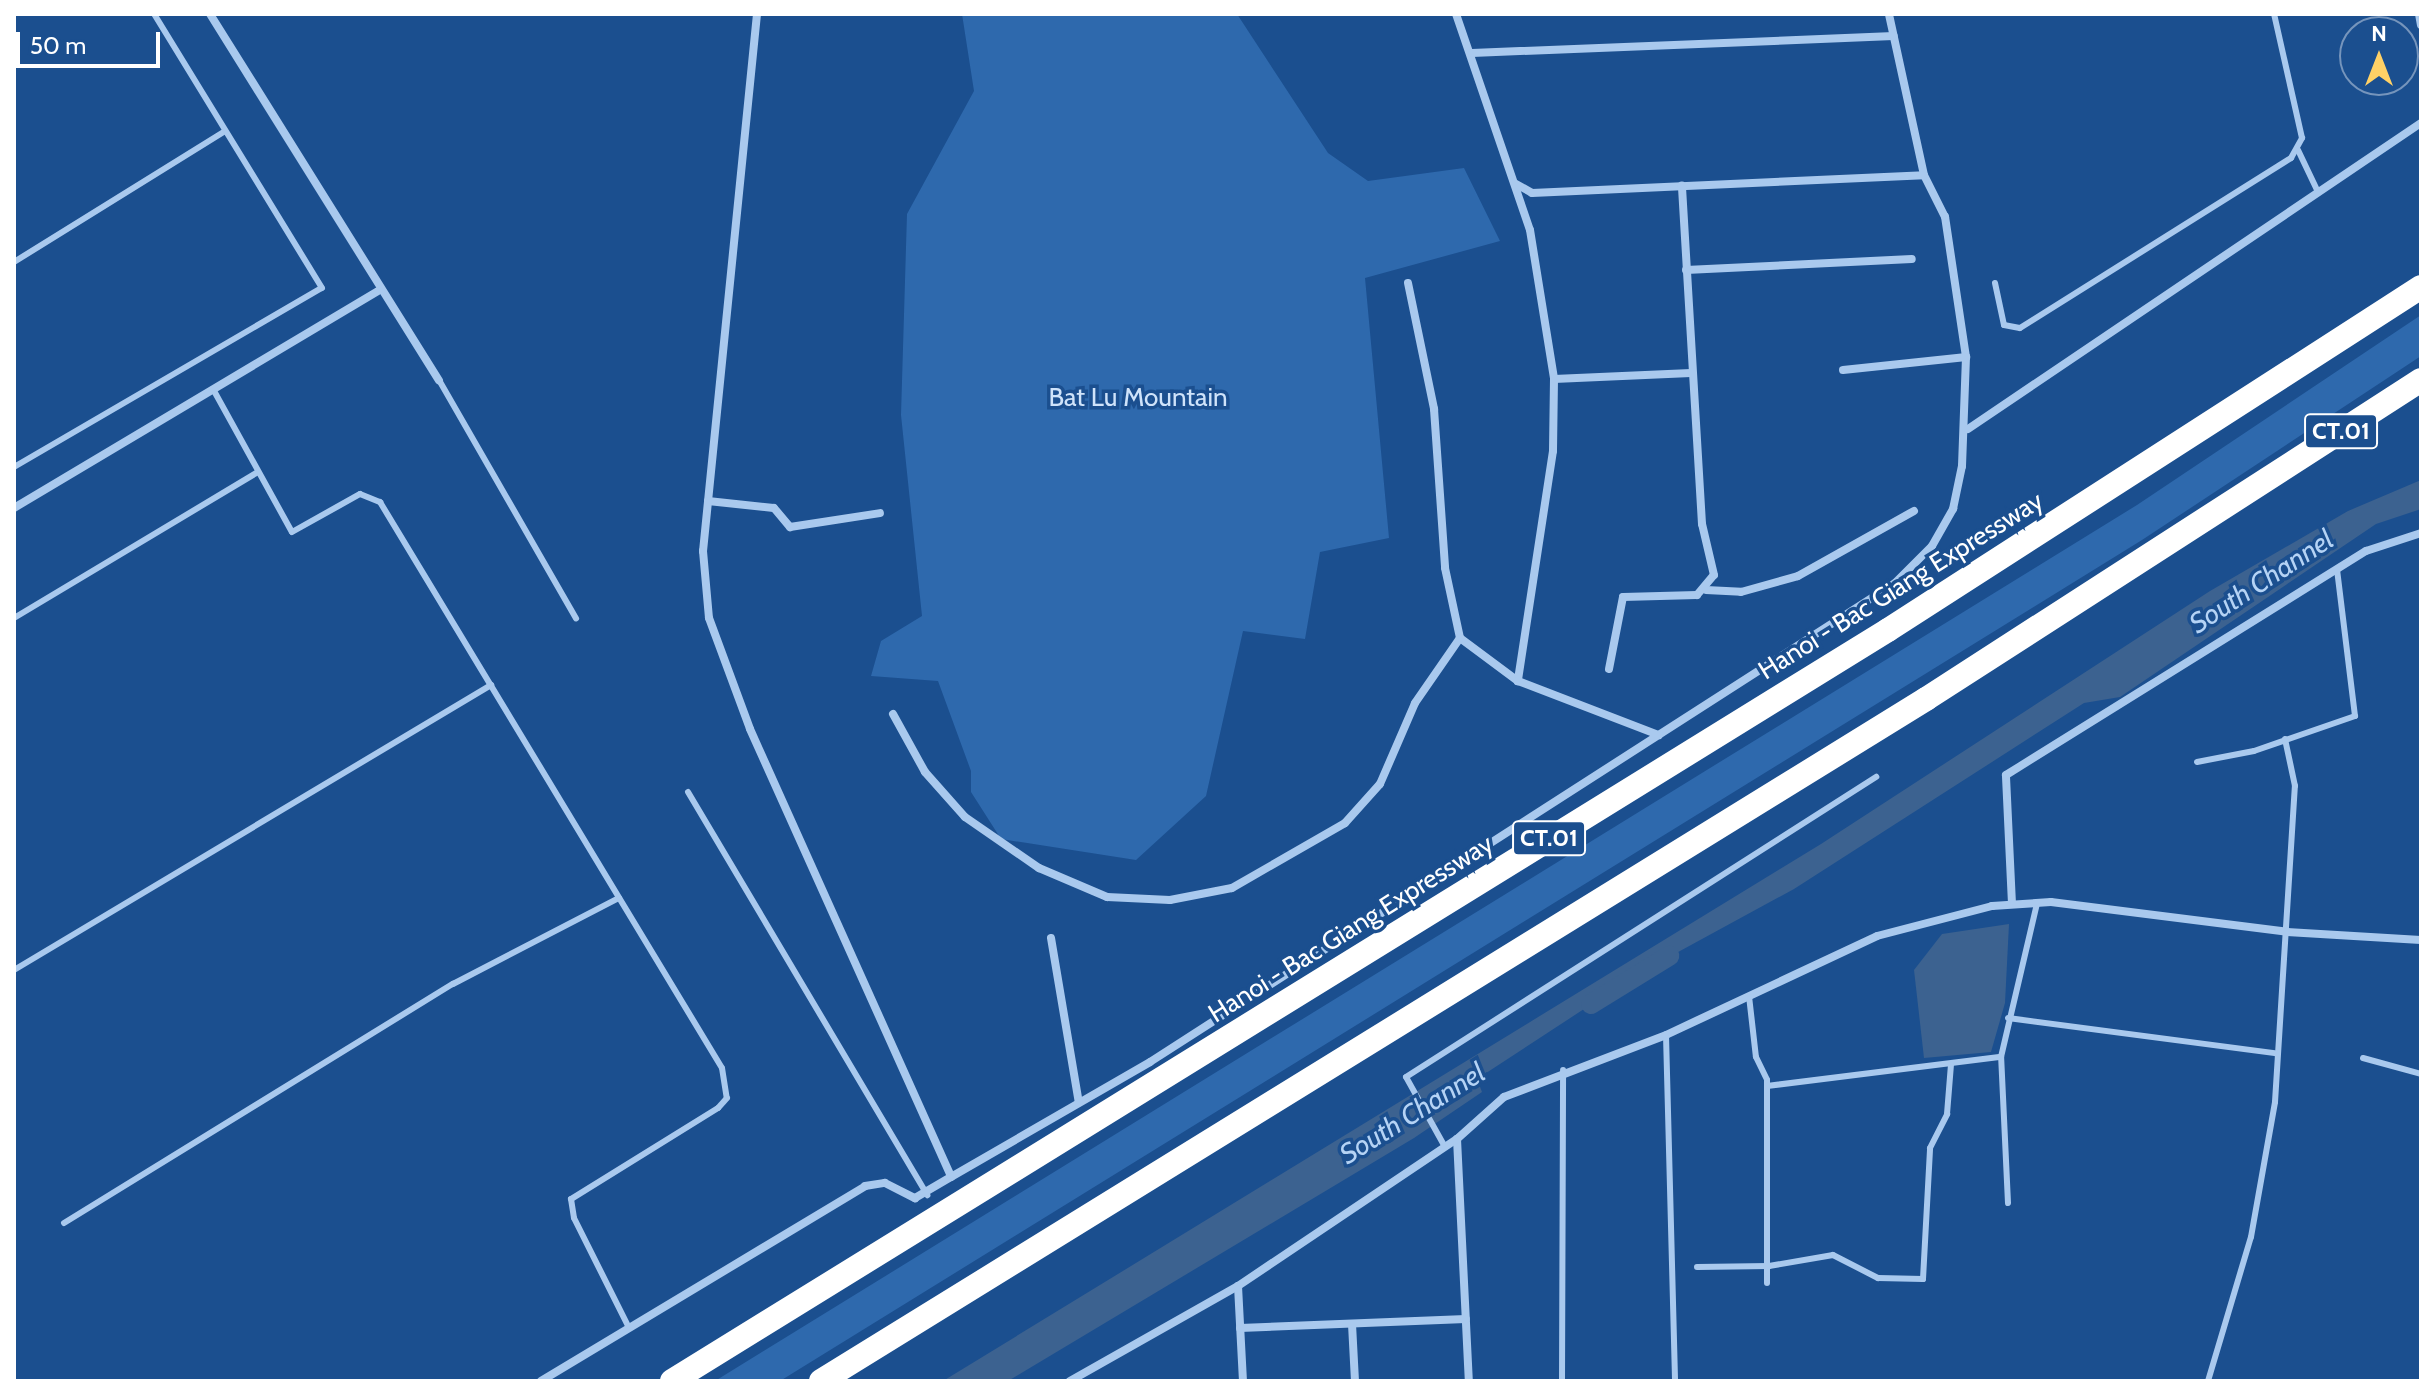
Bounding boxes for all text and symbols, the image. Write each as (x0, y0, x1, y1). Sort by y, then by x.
scale bar (20, 16, 164, 66)
north arrow (2339, 16, 2419, 96)
text: N (2371, 20, 2387, 47)
text: 50 m (30, 31, 86, 60)
park label: Bat Lu Mountain (1048, 382, 1228, 414)
road number: CT.01 (2303, 411, 2379, 451)
street label: Hanoi - Bac Giang Expressway (1753, 485, 2049, 687)
water label: South Channel (2183, 522, 2339, 640)
road number: CT.01 (1511, 818, 1587, 858)
street label: Hanoi - Bac Giang Expressway (1203, 828, 1499, 1030)
water label: South Channel (1333, 1055, 1491, 1171)

